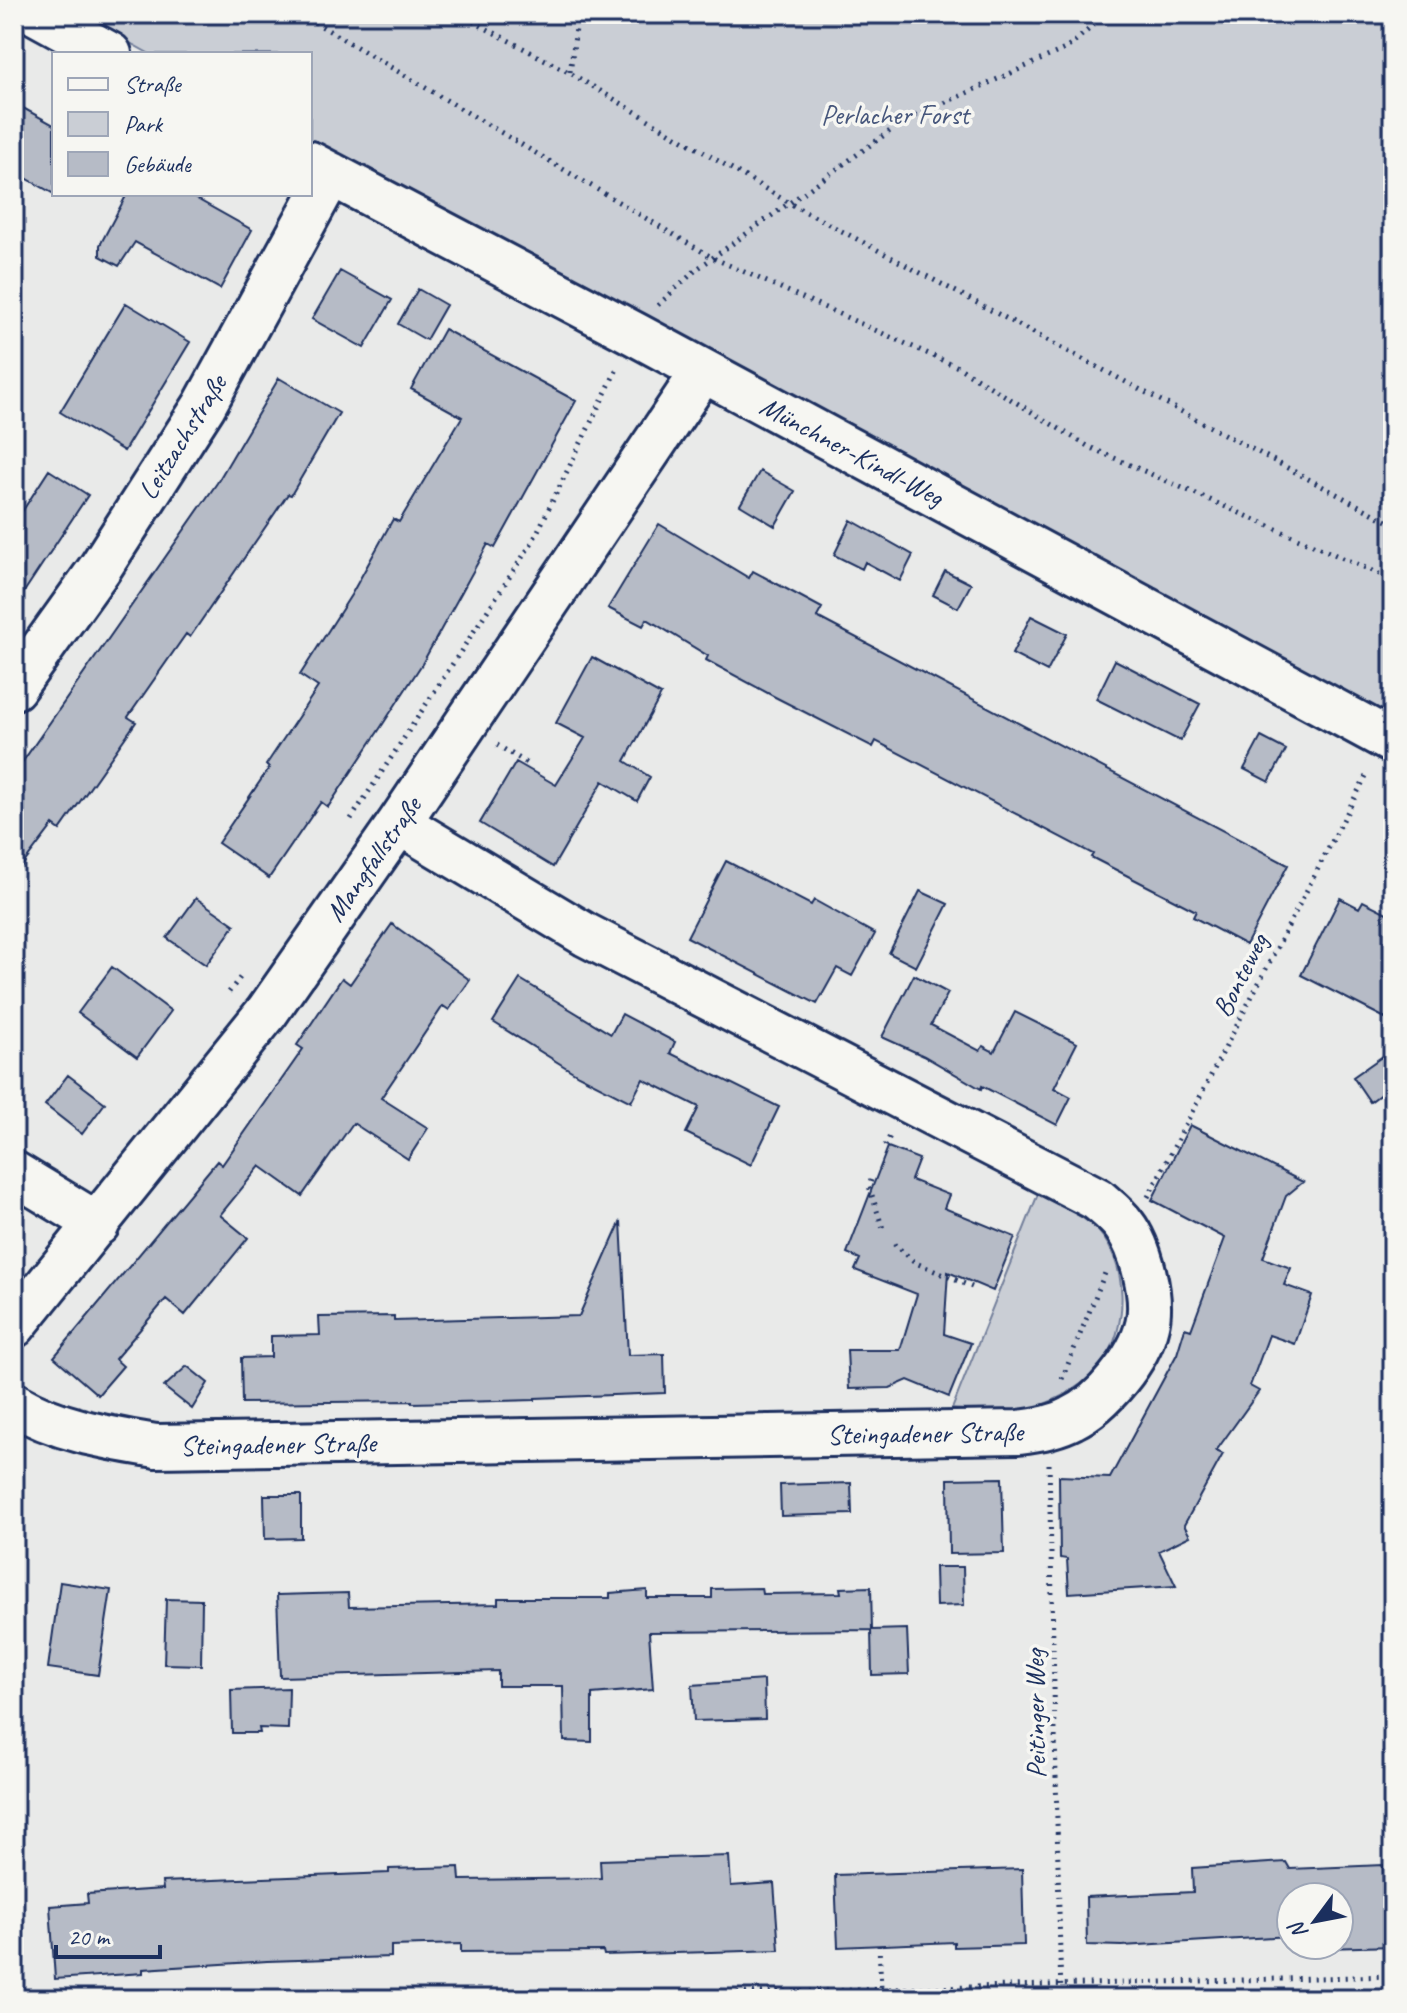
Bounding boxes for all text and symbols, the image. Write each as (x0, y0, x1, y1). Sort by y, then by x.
legend (52, 52, 312, 196)
text: Straße (124, 69, 183, 99)
park label: Perlacher Forst (821, 97, 972, 132)
text: Park (124, 109, 164, 139)
text: Gebäude (124, 149, 193, 179)
street label: Leitzachstraße (130, 367, 235, 506)
street label: Münchner-Kindl-Weg (754, 388, 951, 515)
street label: Mangfallstraße (317, 788, 430, 928)
street label: Bonteweg (1204, 926, 1276, 1023)
street label: Steingadener Straße (827, 1414, 1025, 1452)
street label: Steingadener Straße (180, 1425, 378, 1463)
street label: Peitinger Weg (1016, 1647, 1054, 1779)
north arrow (1275, 1881, 1355, 1961)
scale bar (56, 1909, 160, 1959)
text: N (1282, 1915, 1314, 1944)
text: 20 m (68, 1922, 111, 1952)

